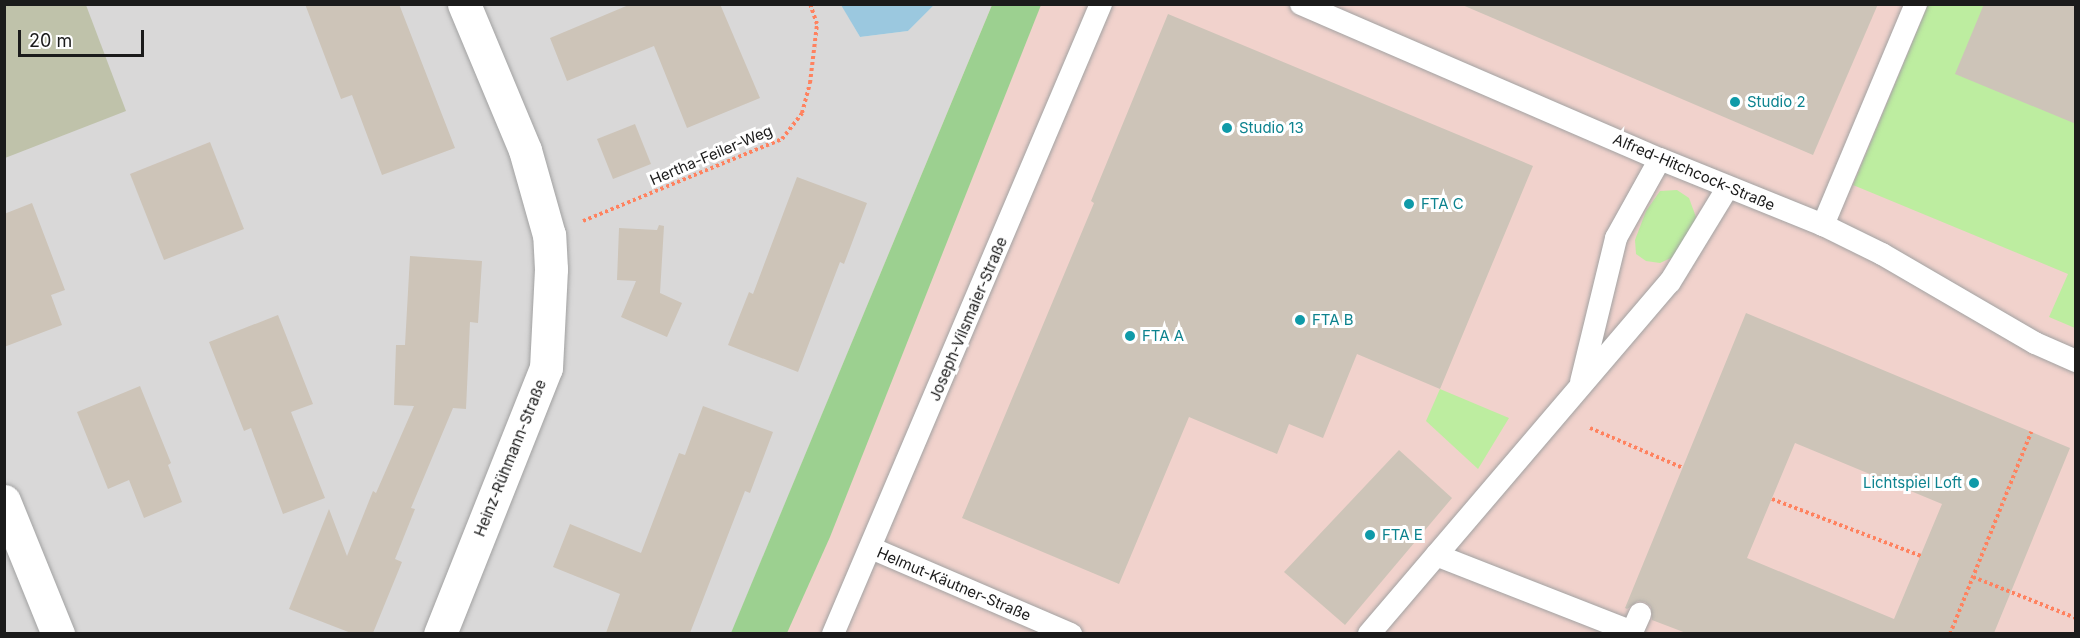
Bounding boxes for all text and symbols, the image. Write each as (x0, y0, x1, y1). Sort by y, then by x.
scale bar (21, 18, 147, 56)
text: 20 m (29, 30, 72, 51)
place label: Studio 2 (1747, 93, 1806, 111)
marker: Studio 2 (1728, 95, 1742, 109)
place label: Studio 13 (1239, 119, 1304, 137)
street label: Hertha-Feiler-Weg (647, 121, 775, 189)
marker: Studio 13 (1220, 121, 1234, 135)
street label: Alfred-Hitchcock-Straße (1610, 130, 1778, 214)
place label: FTA C (1421, 195, 1464, 213)
marker: FTA C (1402, 197, 1416, 211)
street label: Joseph-Vilsmaier-Straße (925, 234, 1011, 404)
place label: FTA B (1312, 311, 1354, 329)
marker: FTA B (1293, 313, 1307, 327)
place label: FTA A (1142, 327, 1184, 345)
marker: FTA A (1123, 329, 1137, 343)
street label: Heinz-Rühmann-Straße (470, 377, 550, 539)
place label: Lichtspiel Loft (1863, 474, 1962, 492)
marker: Lichtspiel Loft (1967, 476, 1981, 490)
place label: FTA E (1382, 526, 1423, 544)
marker: FTA E (1363, 528, 1377, 542)
street label: Helmut-Käutner-Straße (874, 543, 1034, 625)

